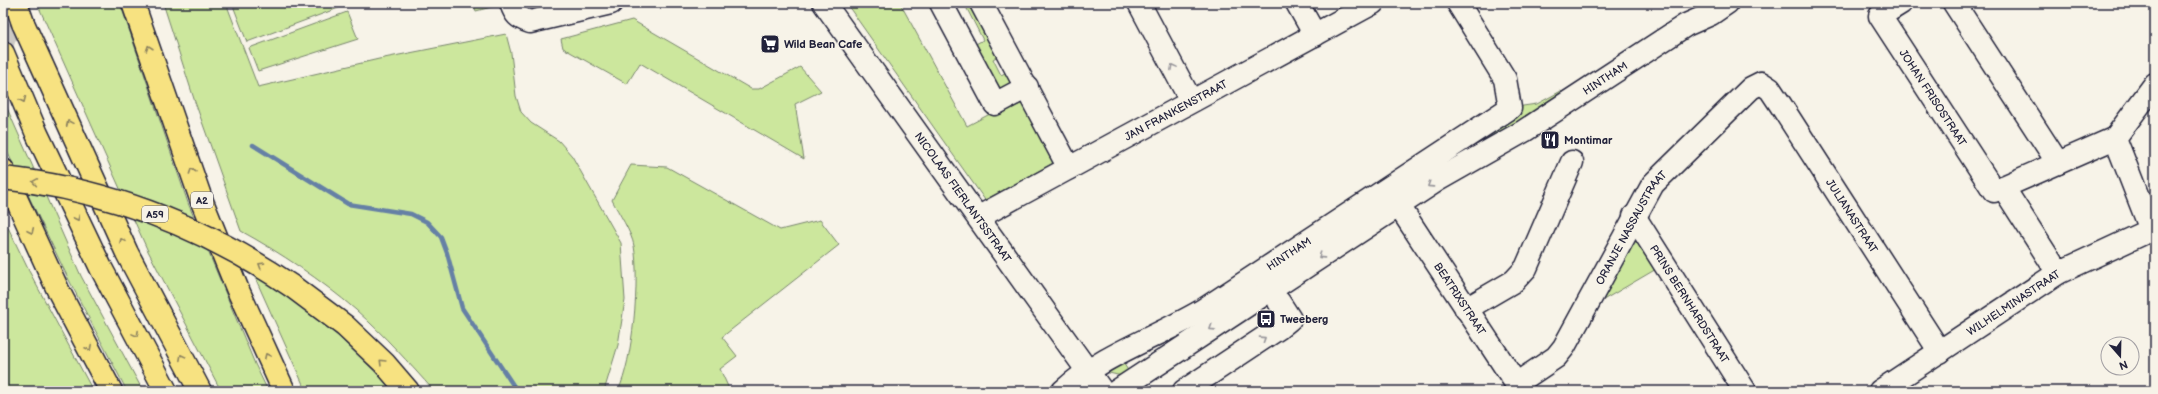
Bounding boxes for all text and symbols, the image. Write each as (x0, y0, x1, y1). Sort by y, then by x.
supermarket icon: Wild Bean Cafe (759, 33, 781, 55)
place label: Wild Bean Cafe (784, 38, 862, 51)
one-way arrow (145, 45, 154, 52)
street label: JOHAN FRISOSTRAAT (1896, 47, 1969, 149)
street label: HINTHAM (1581, 59, 1630, 98)
one-way arrow (1170, 63, 1177, 71)
street label: JAN FRANKENSTRAAT (1122, 77, 1230, 144)
one-way arrow (18, 95, 26, 103)
one-way arrow (65, 119, 73, 126)
restaurant icon: Montimar (1539, 129, 1561, 151)
street label: NICOLAAS FIERLANTSSTRAAT (912, 130, 1014, 265)
place label: Montimar (1564, 134, 1613, 147)
one-way arrow (188, 167, 196, 174)
street label: ORANJE NASSAUSTRAAT (1593, 168, 1670, 287)
street label: JULIANASTRAAT (1823, 177, 1880, 256)
one-way arrow (32, 178, 38, 187)
one-way arrow (1427, 180, 1434, 188)
road number: A2 (191, 192, 213, 208)
road number: A59 (142, 206, 168, 222)
one-way arrow (72, 214, 80, 221)
one-way arrow (26, 227, 34, 235)
street label: HINTHAM (1264, 235, 1314, 273)
one-way arrow (119, 238, 127, 246)
street label: PRINS BERNHARDSTRAAT (1647, 243, 1732, 366)
one-way arrow (1318, 251, 1325, 259)
street label: BEATRIXSTRAAT (1431, 260, 1489, 338)
one-way arrow (258, 263, 265, 270)
street label: WILHELMINASTRAAT (1965, 267, 2063, 339)
bus stop icon: Tweeberg (1255, 308, 1277, 330)
place label: Tweeberg (1280, 313, 1328, 326)
one-way arrow (1210, 323, 1217, 330)
one-way arrow (131, 330, 138, 337)
one-way arrow (1259, 336, 1266, 344)
north arrow (2100, 336, 2140, 376)
one-way arrow (84, 344, 91, 351)
one-way arrow (179, 353, 187, 361)
one-way arrow (264, 353, 272, 360)
text: N (2117, 357, 2129, 372)
one-way arrow (379, 359, 387, 367)

